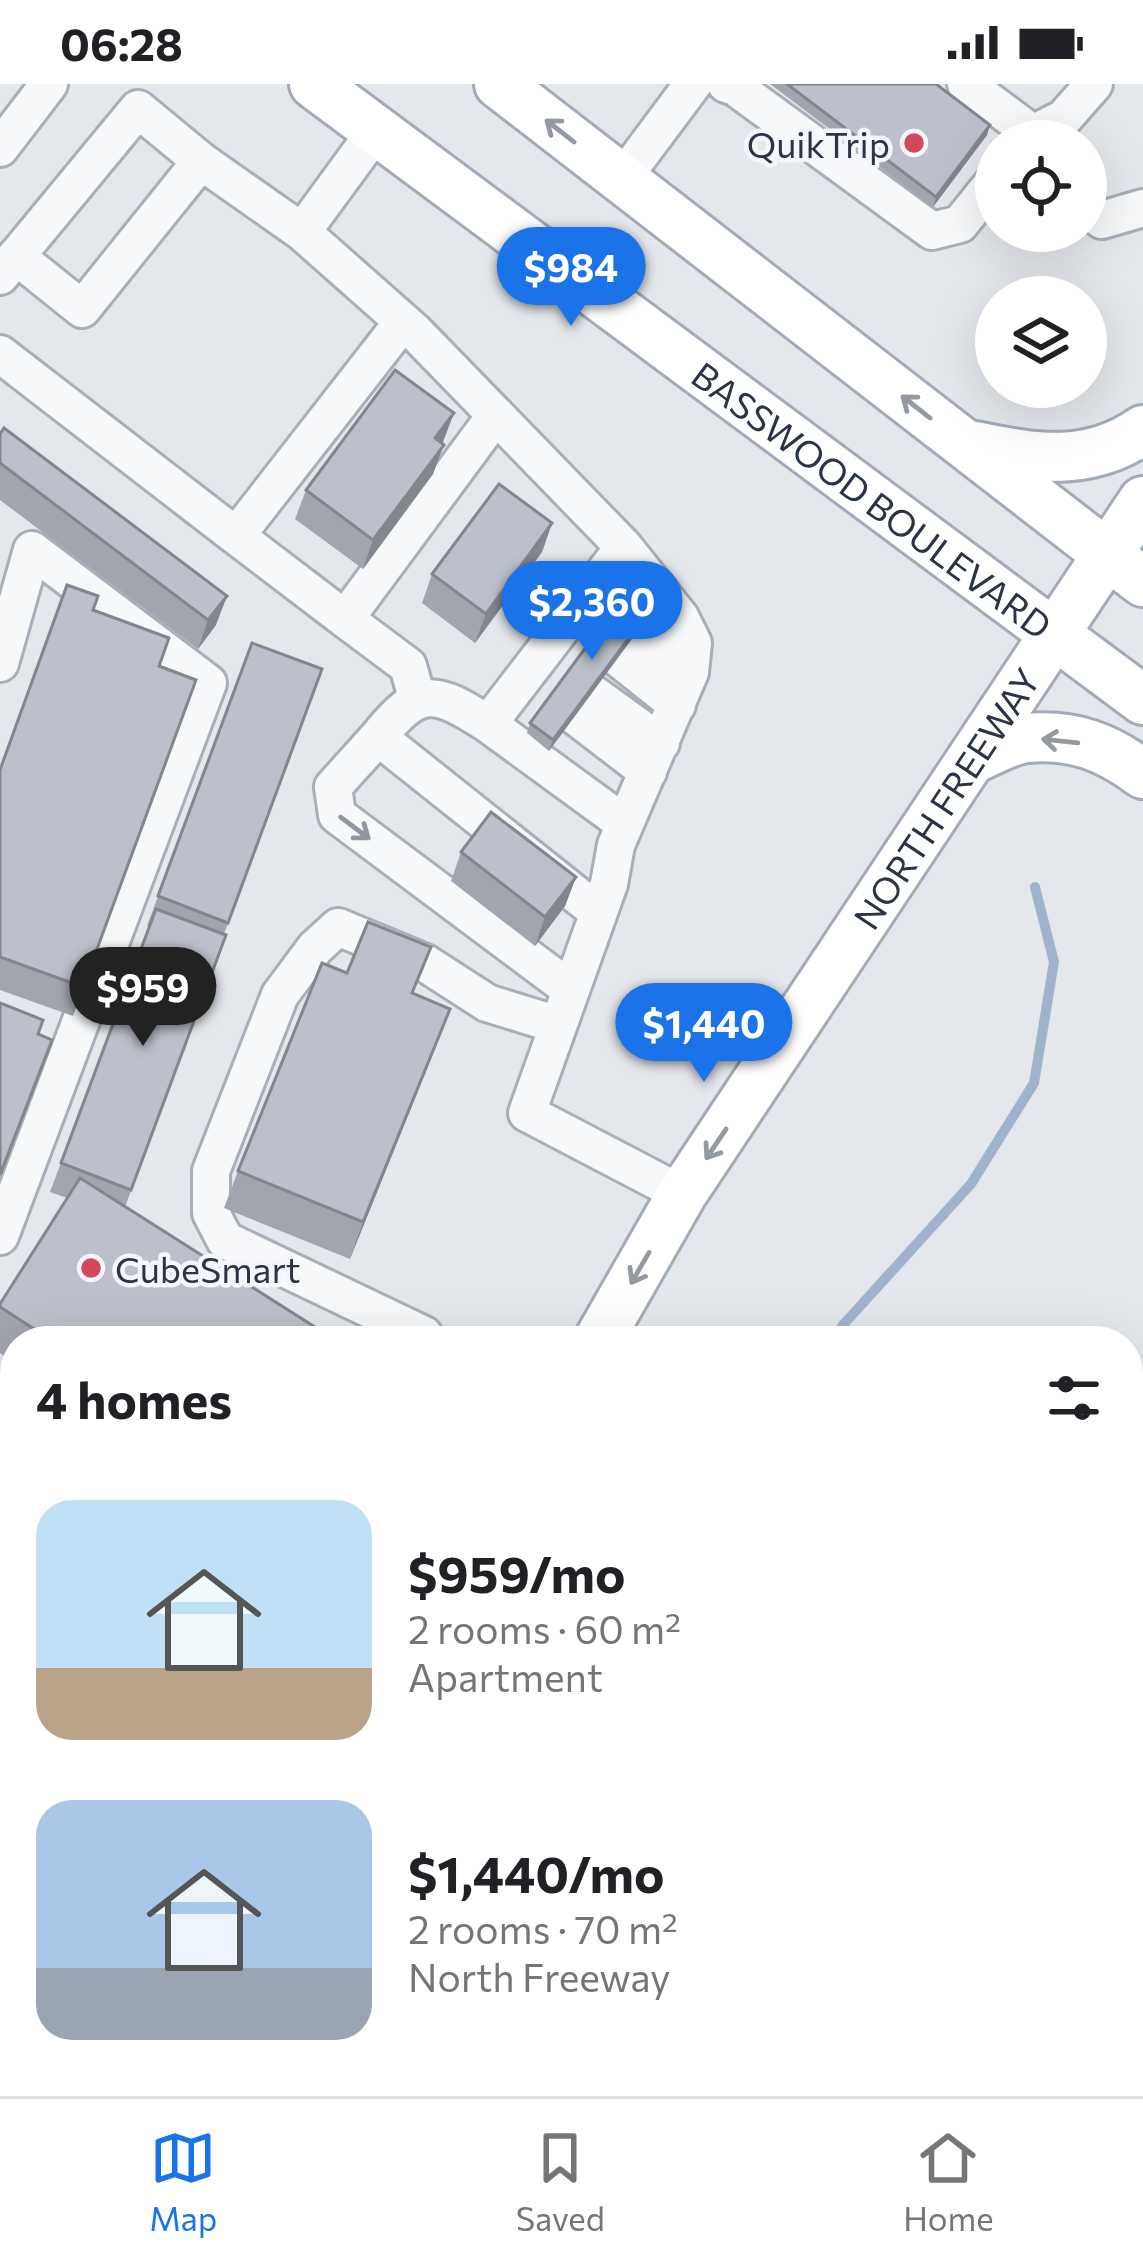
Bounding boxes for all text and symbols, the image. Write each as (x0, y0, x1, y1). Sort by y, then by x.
text: 06:28 (60, 15, 183, 70)
one-way arrow (545, 119, 577, 145)
map controls (975, 120, 1107, 408)
button: locate (975, 120, 1107, 252)
place label: QuikTrip (747, 121, 890, 165)
marker: QuikTrip (901, 130, 927, 156)
pin: $984 (500, 227, 642, 329)
text: $984 (524, 242, 618, 290)
button: layers (975, 276, 1107, 408)
street label: BASSWOOD BOULEVARD (684, 351, 1061, 647)
one-way arrow (901, 394, 933, 421)
pin: $2,360 (494, 561, 690, 663)
text: $2,360 (528, 576, 656, 624)
street label: NORTH FREEWAY (843, 659, 1048, 937)
one-way arrow (1042, 729, 1081, 752)
one-way arrow (338, 815, 370, 841)
pin: $959 (72, 947, 214, 1049)
text: $959 (96, 962, 190, 1010)
pin: $1,440 (606, 983, 802, 1085)
text: $1,440 (642, 998, 766, 1046)
one-way arrow (703, 1126, 728, 1160)
place label: CubeSmart (115, 1246, 301, 1290)
one-way arrow (628, 1249, 651, 1284)
marker: CubeSmart (78, 1255, 104, 1281)
icon: filters (1041, 1365, 1107, 1431)
text: 4 homes (36, 1367, 232, 1430)
text: $959/mo (408, 1541, 625, 1604)
icon: home (132, 1548, 276, 1692)
text: 2 rooms · 60 m² (408, 1604, 681, 1652)
text: Apartment (408, 1652, 603, 1700)
text: $1,440/mo (408, 1841, 665, 1904)
icon: home (132, 1848, 276, 1992)
text: 2 rooms · 70 m² (408, 1904, 678, 1952)
text: North Freeway (408, 1952, 670, 2000)
tab: Map (149, 2125, 217, 2238)
tab: Saved (516, 2125, 605, 2238)
tab: Home (903, 2125, 994, 2238)

